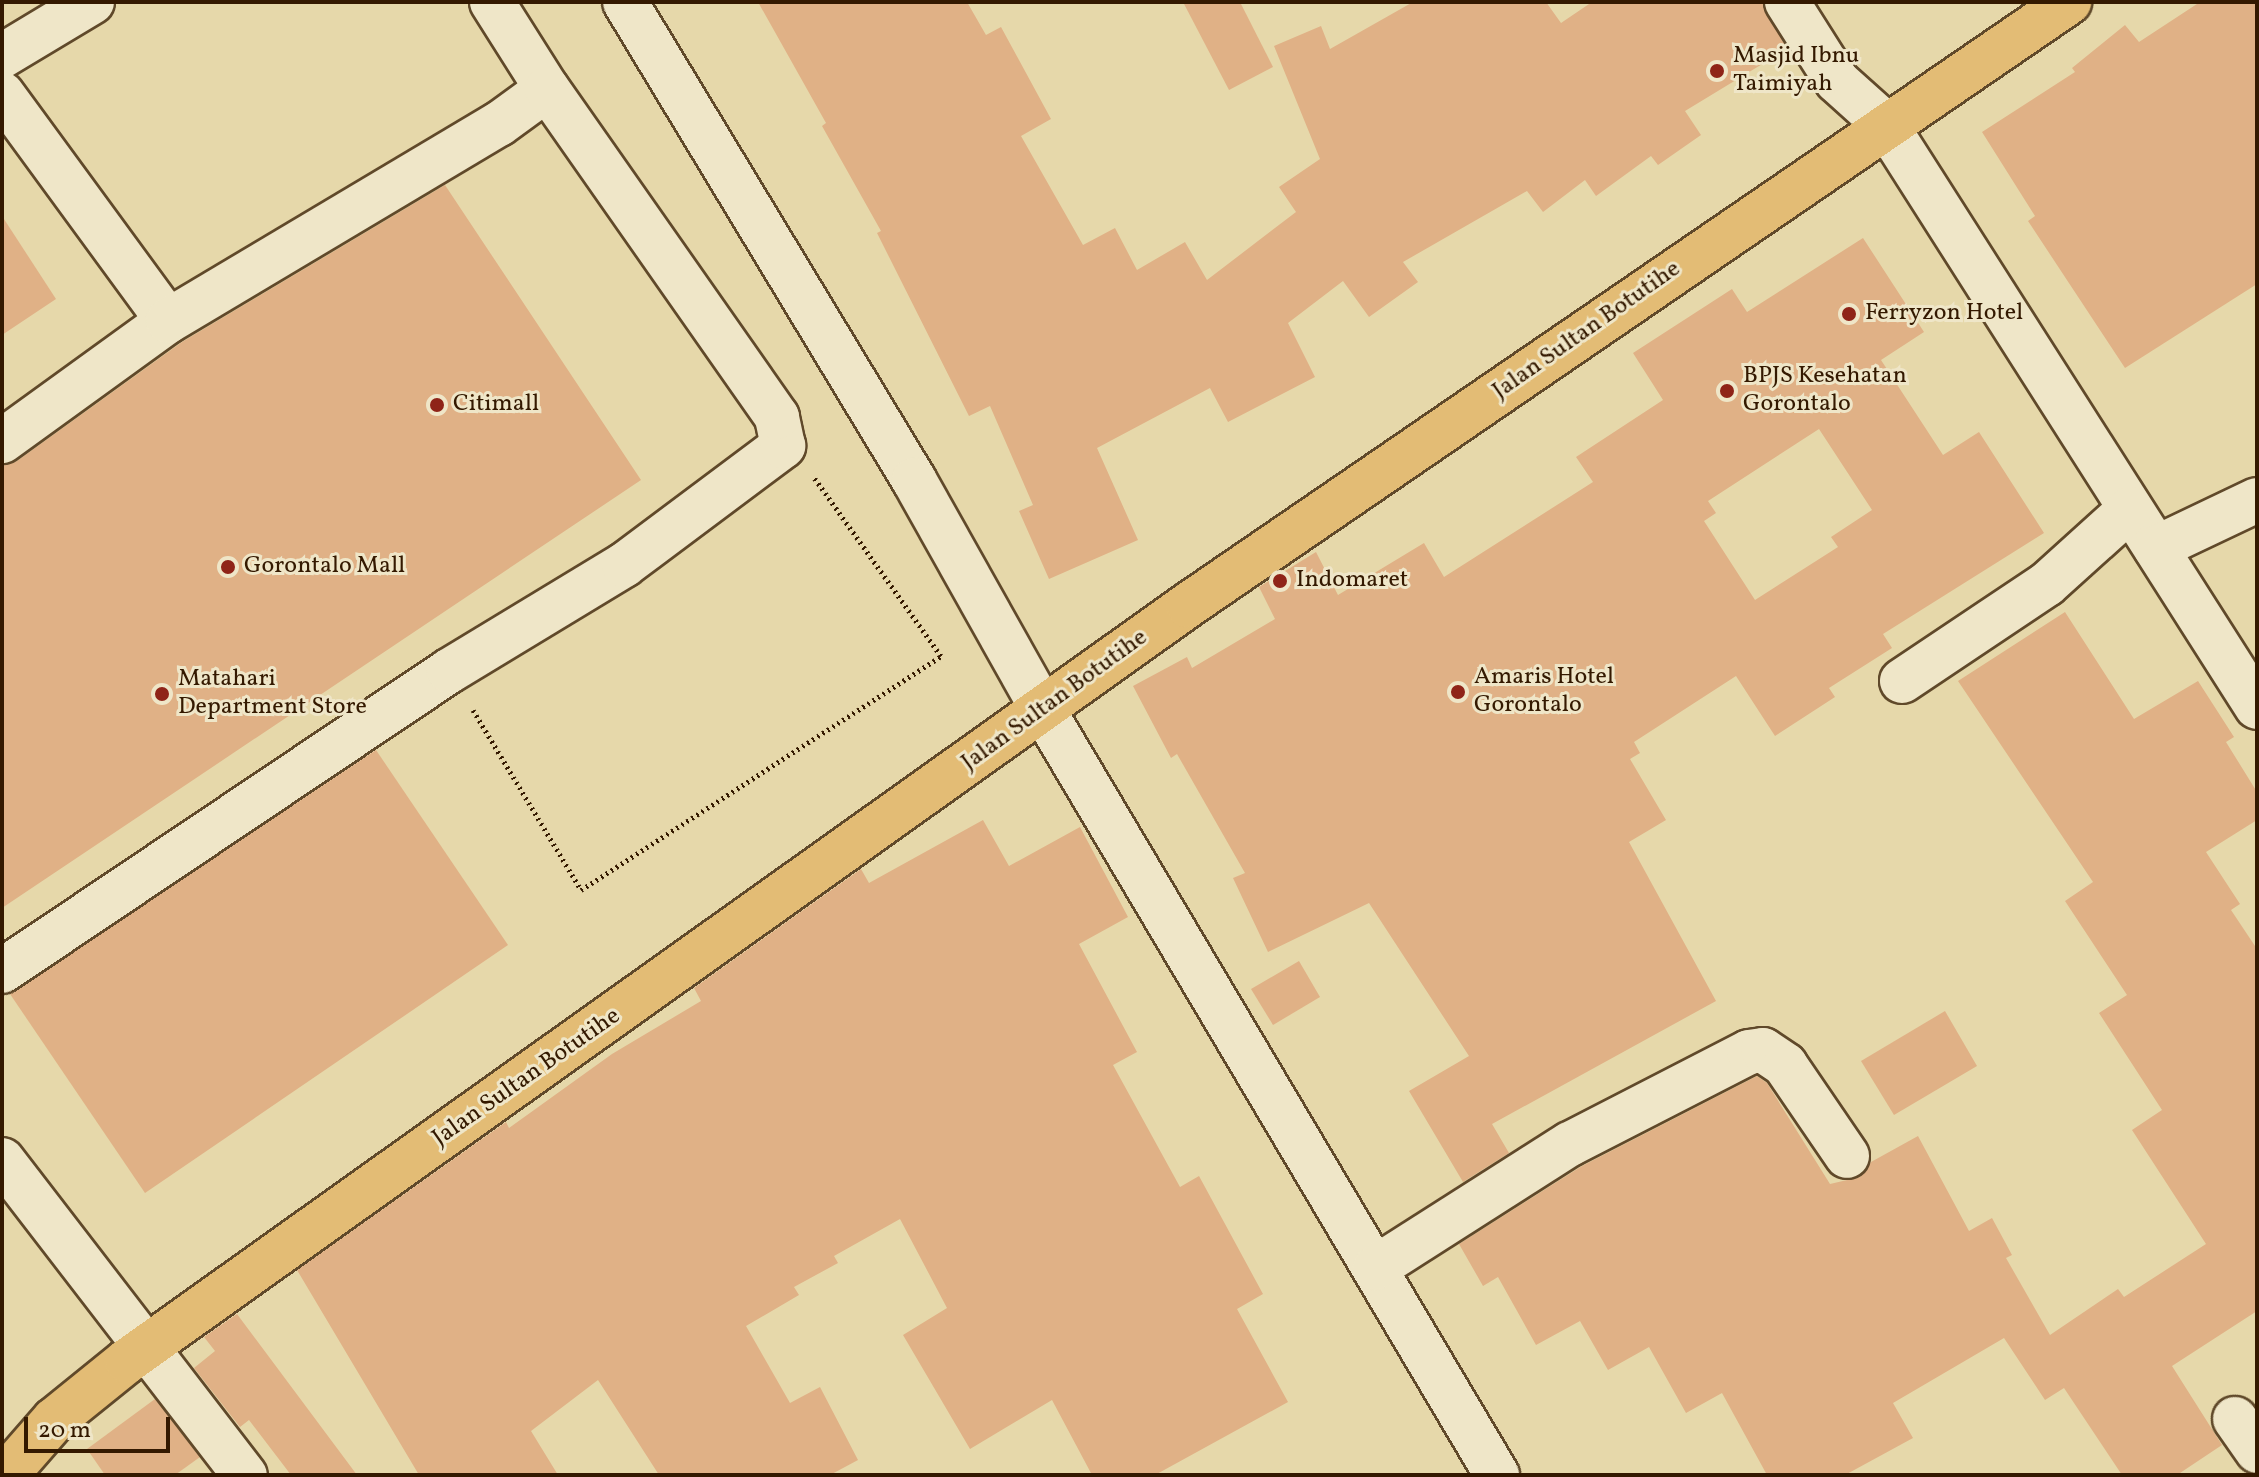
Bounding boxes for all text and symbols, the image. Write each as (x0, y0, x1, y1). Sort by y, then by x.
place label: Masjid Ibnu Taimiyah (1733, 43, 1859, 99)
marker: Masjid Ibnu Taimiyah (1708, 62, 1726, 80)
street label: Jalan Sultan Botutihe (1488, 255, 1686, 407)
place label: Ferryzon Hotel (1865, 300, 2023, 328)
marker: Ferryzon Hotel (1840, 305, 1858, 323)
place label: BPJS Kesehatan Gorontalo (1743, 363, 1907, 419)
marker: BPJS Kesehatan Gorontalo (1718, 382, 1736, 400)
place label: Citimall (453, 391, 539, 419)
marker: Citimall (428, 396, 446, 414)
place label: Gorontalo Mall (244, 553, 405, 581)
marker: Gorontalo Mall (219, 558, 237, 576)
place label: Indomaret (1296, 567, 1408, 595)
marker: Indomaret (1271, 572, 1289, 590)
street label: Jalan Sultan Botutihe (957, 624, 1153, 778)
place label: Amaris Hotel Gorontalo (1474, 664, 1614, 720)
place label: Matahari Department Store (178, 666, 367, 722)
marker: Amaris Hotel Gorontalo (1449, 683, 1467, 701)
marker: Matahari Department Store (153, 685, 171, 703)
street label: Jalan Sultan Botutihe (428, 1002, 626, 1154)
scale bar (28, 1401, 174, 1451)
text: 20 m (38, 1414, 91, 1448)

